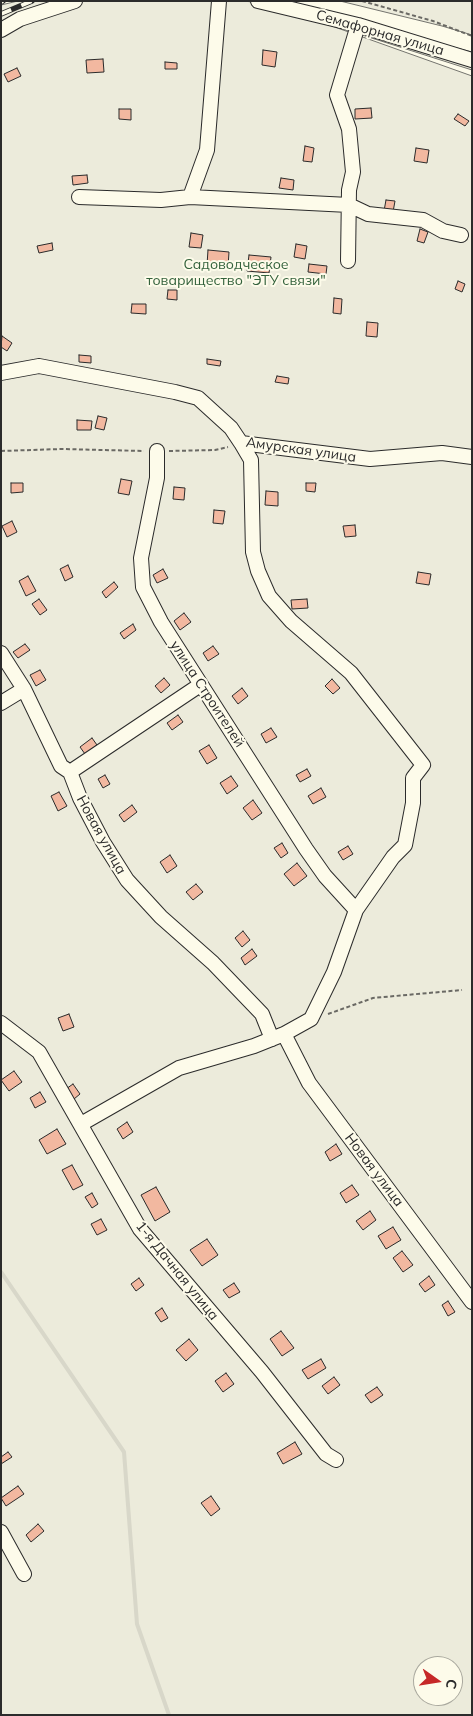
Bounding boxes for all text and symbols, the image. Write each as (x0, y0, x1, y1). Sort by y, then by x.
street label: Семафорная улица (314, 7, 446, 59)
park label: Садоводческое товарищество "ЭТУ связи" (146, 257, 326, 290)
street label: Амурская улица (245, 434, 357, 466)
street label: улица Строителей (166, 638, 248, 750)
street label: Новая улица (72, 793, 130, 877)
street label: Новая улица (341, 1130, 407, 1210)
street label: 1-я Дачная улица (132, 1218, 222, 1324)
north arrow (413, 1656, 463, 1706)
text: С (442, 1677, 461, 1691)

